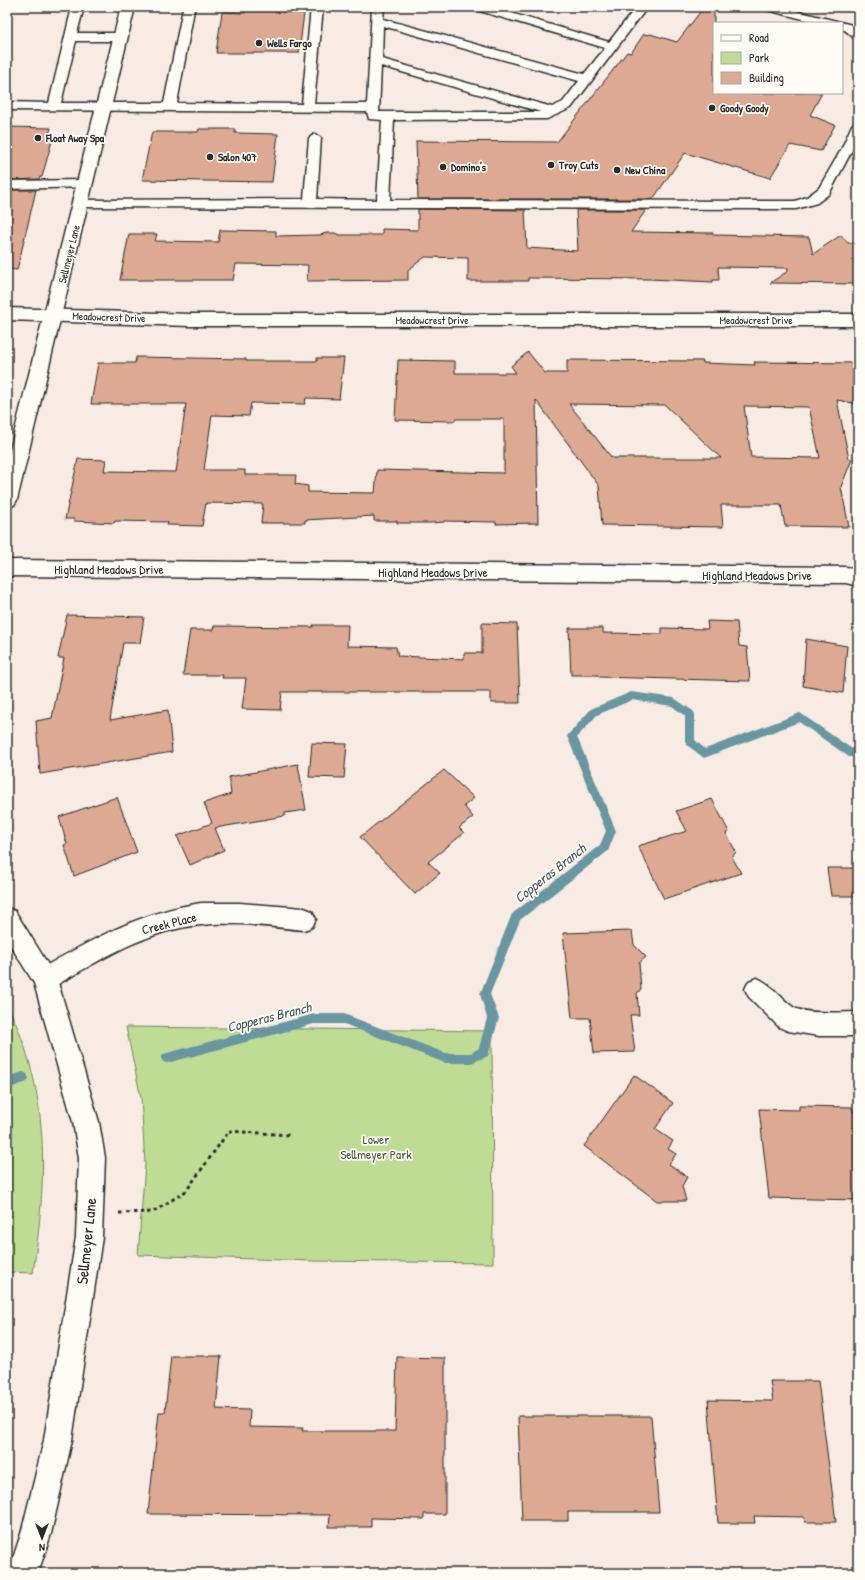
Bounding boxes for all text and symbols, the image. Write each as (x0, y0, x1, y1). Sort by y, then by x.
legend (713, 22, 843, 94)
text: Road (749, 29, 769, 46)
place label: Wells Fargo (267, 36, 312, 51)
marker: Wells Fargo (254, 38, 264, 48)
text: Park (749, 49, 769, 66)
text: Building (749, 69, 784, 86)
place label: Goody Goody (720, 101, 769, 116)
marker: Goody Goody (707, 103, 717, 113)
place label: Float Away Spa (45, 131, 105, 146)
marker: Float Away Spa (33, 133, 43, 143)
place label: Salon 407 (218, 150, 257, 164)
marker: Salon 407 (205, 152, 215, 162)
place label: Troy Cuts (558, 158, 599, 173)
place label: Domino's (451, 160, 487, 174)
marker: Troy Cuts (546, 160, 556, 170)
marker: Domino's (438, 162, 448, 172)
place label: New China (625, 163, 666, 177)
marker: New China (612, 165, 622, 175)
street label: Sellmeyer Lane (55, 223, 83, 285)
street label: Meadowcrest Drive (72, 309, 146, 325)
street label: Meadowcrest Drive (395, 313, 469, 327)
street label: Meadowcrest Drive (719, 313, 793, 327)
street label: Highland Meadows Drive (54, 560, 164, 578)
street label: Highland Meadows Drive (378, 563, 488, 581)
street label: Highland Meadows Drive (702, 566, 812, 584)
water label: Copperas Branch (510, 838, 591, 907)
street label: Creek Place (140, 908, 198, 938)
water label: Copperas Branch (225, 997, 314, 1037)
park label: Lower Sellmeyer Park (340, 1130, 412, 1163)
street label: Sellmeyer Lane (71, 1196, 102, 1285)
north arrow (22, 1518, 62, 1558)
text: N (39, 1541, 45, 1555)

